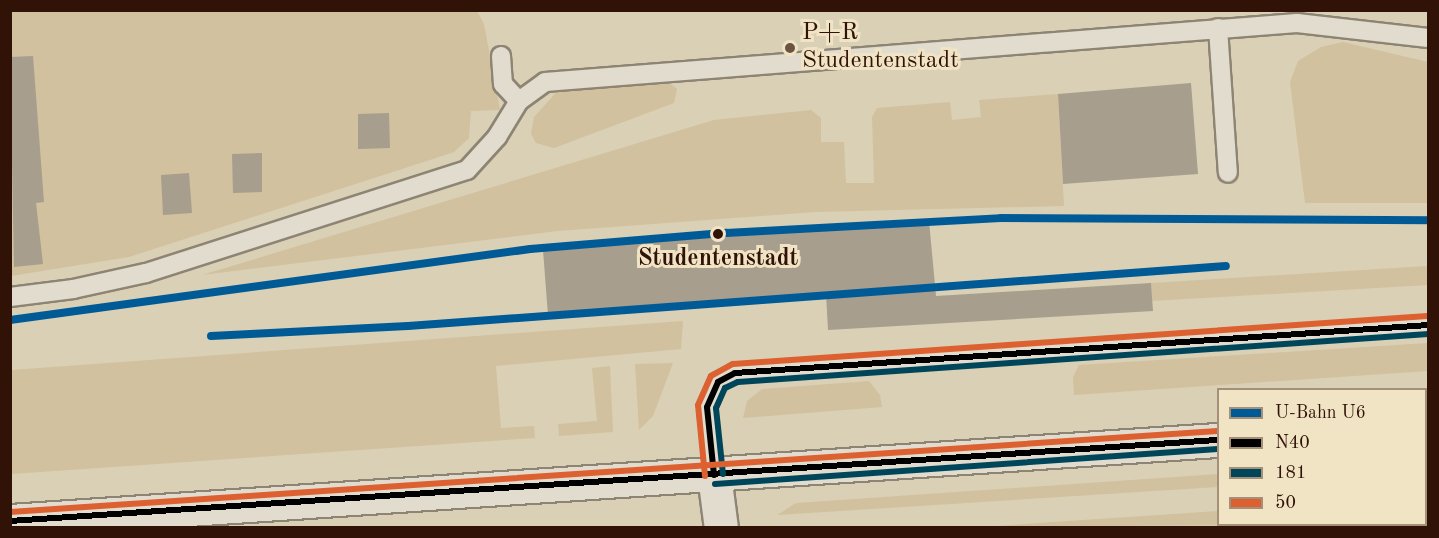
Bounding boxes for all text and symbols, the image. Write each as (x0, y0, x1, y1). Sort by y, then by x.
place label: P+R Studentenstadt (802, 20, 959, 76)
marker: P+R Studentenstadt (783, 41, 797, 55)
marker: Studentenstadt (709, 225, 727, 243)
place label: Studentenstadt (638, 246, 798, 274)
legend (1217, 388, 1427, 526)
text: U-Bahn U6 (1275, 404, 1366, 422)
text: N40 (1275, 434, 1310, 452)
text: 181 (1275, 464, 1306, 482)
text: 50 (1275, 494, 1296, 512)

